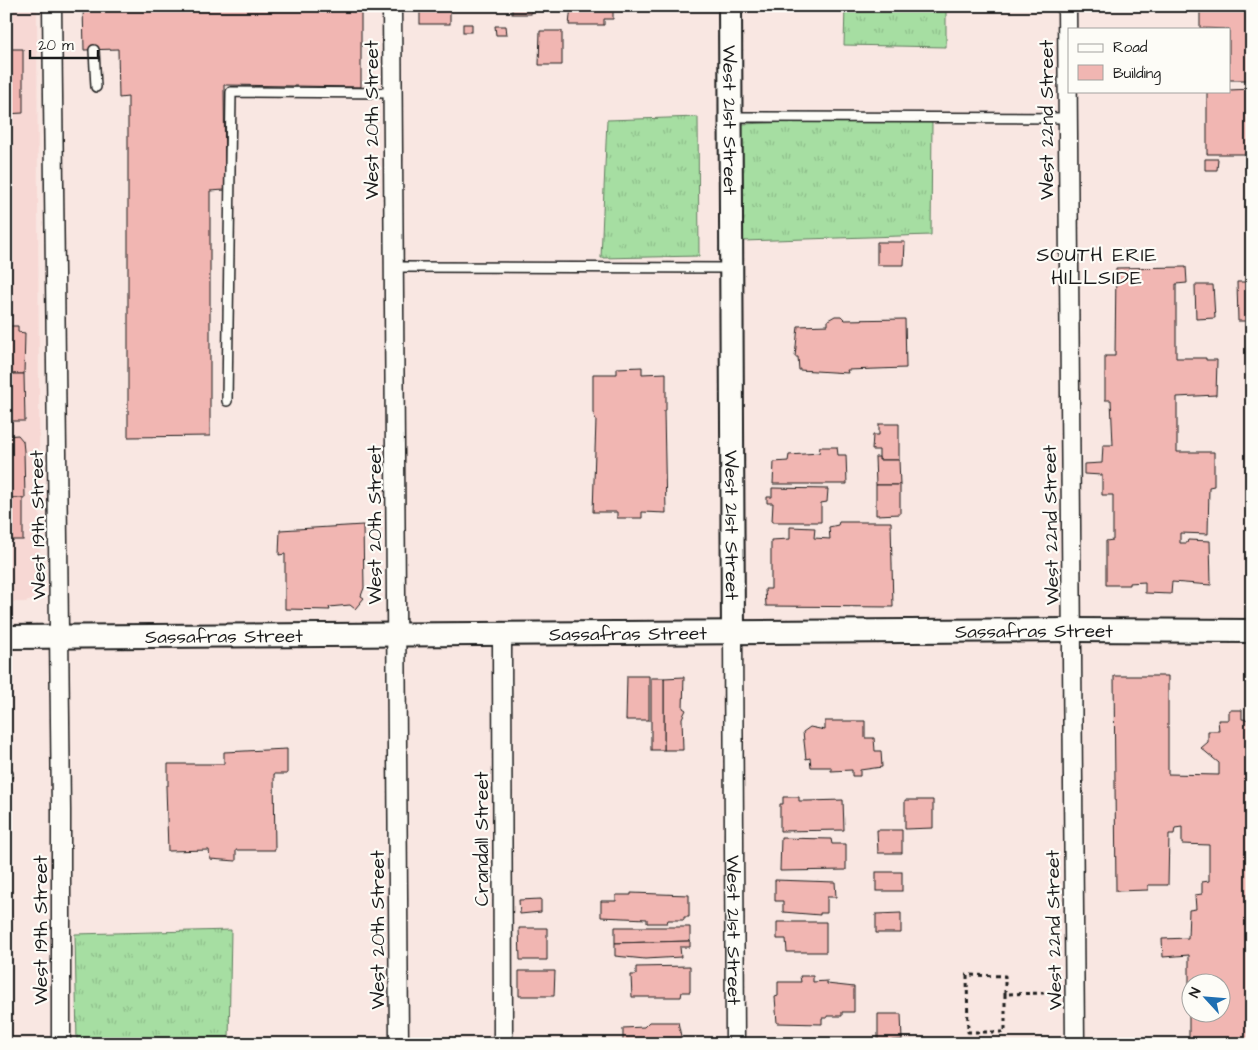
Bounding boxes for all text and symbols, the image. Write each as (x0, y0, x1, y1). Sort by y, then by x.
scale bar (30, 28, 98, 60)
legend (1068, 28, 1230, 92)
text: 20 m (38, 35, 74, 56)
text: Road (1113, 37, 1148, 58)
street label: West 20th Street (359, 40, 386, 200)
street label: West 22nd Street (1034, 40, 1061, 200)
street label: West 21st Street (715, 45, 743, 195)
text: Building (1113, 63, 1161, 85)
district label: SOUTH ERIE HILLSIDE (1036, 241, 1158, 292)
street label: West 22nd Street (1037, 444, 1066, 605)
street label: West 20th Street (362, 445, 389, 605)
street label: West 19th Street (24, 450, 53, 600)
street label: West 21st Street (717, 450, 745, 600)
street label: Sassafras Street (955, 618, 1113, 646)
street label: Sassafras Street (549, 620, 707, 648)
street label: Sassafras Street (145, 623, 303, 651)
street label: Crandall Street (469, 771, 496, 906)
street label: West 22nd Street (1040, 849, 1069, 1010)
street label: West 20th Street (365, 850, 392, 1010)
street label: West 19th Street (28, 855, 55, 1005)
street label: West 21st Street (719, 855, 747, 1005)
north arrow (1180, 972, 1230, 1022)
text: N (1184, 984, 1206, 1001)

